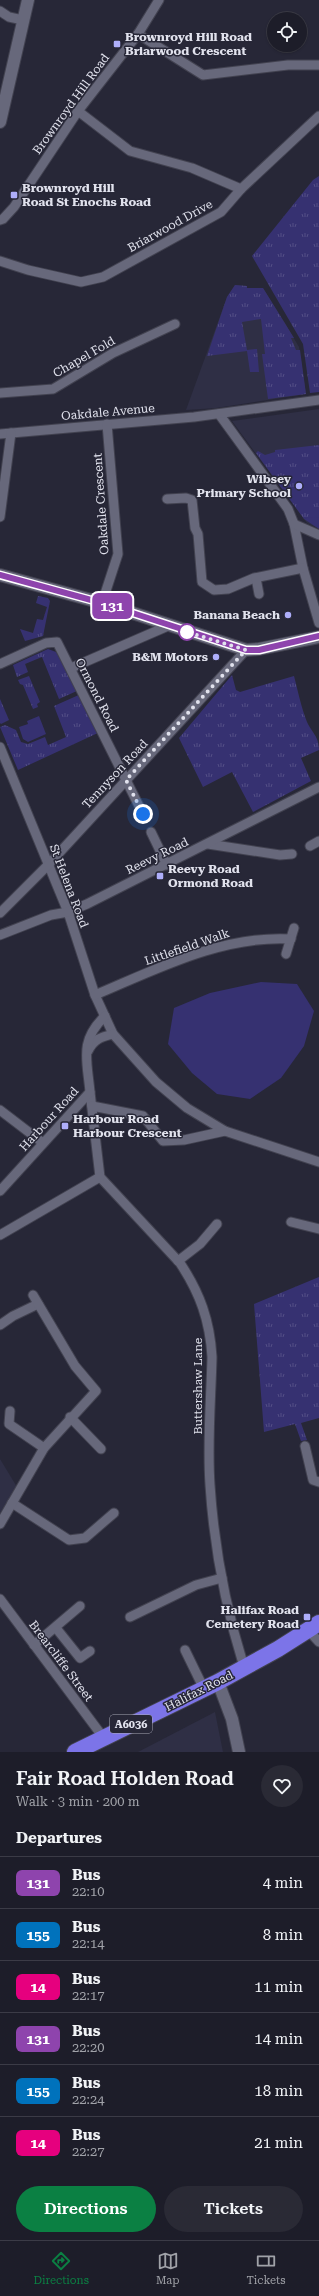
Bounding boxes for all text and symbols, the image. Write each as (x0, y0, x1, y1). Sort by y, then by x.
map controls (267, 12, 307, 52)
button: locate (267, 12, 307, 52)
place label: Brownroyd Hill Road Briarwood Crescent (125, 30, 252, 58)
marker: Brownroyd Hill Road Briarwood Crescent (112, 39, 122, 49)
street label: Brownroyd Hill Road (30, 51, 112, 157)
place label: Brownroyd Hill Road St Enochs Road (22, 181, 151, 209)
marker: Brownroyd Hill Road St Enochs Road (9, 190, 19, 200)
street label: Briarwood Drive (125, 197, 215, 255)
street label: Chapel Fold (50, 333, 118, 380)
street label: Oakdale Avenue (61, 401, 156, 423)
street label: Oakdale Crescent (90, 452, 112, 555)
place label: Wibsey Primary School (196, 472, 292, 500)
marker: Wibsey Primary School (294, 481, 304, 491)
line badge: 131 (89, 593, 135, 619)
text: 131 (100, 598, 124, 614)
place label: Banana Beach (193, 608, 280, 622)
marker: Banana Beach (283, 610, 293, 620)
unlabelled marker (178, 623, 196, 641)
place label: B&M Motors (132, 650, 208, 664)
marker: B&M Motors (211, 652, 221, 662)
street label: Ormond Road (72, 656, 122, 734)
street label: Tennyson Road (79, 736, 151, 811)
your location (133, 804, 153, 824)
street label: Reevy Road (123, 835, 191, 877)
street label: St Helena Road (47, 842, 91, 930)
place label: Reevy Road Ormond Road (168, 862, 253, 890)
marker: Reevy Road Ormond Road (155, 871, 165, 881)
street label: Littlefield Walk (143, 926, 232, 968)
street label: Harbour Road (17, 1084, 82, 1154)
place label: Harbour Road Harbour Crescent (73, 1112, 182, 1140)
marker: Harbour Road Harbour Crescent (60, 1121, 70, 1131)
street label: Buttershaw Lane (191, 1337, 205, 1434)
place label: Halifax Road Cemetery Road (206, 1603, 299, 1631)
marker: Halifax Road Cemetery Road (302, 1612, 312, 1622)
street label: Brearcliffe Street (26, 1618, 96, 1705)
street label: Halifax Road (163, 1668, 236, 1714)
road number: A6036 (110, 1715, 152, 1733)
button: heart (261, 1765, 303, 1807)
text: Fair Road Holden Road (16, 1767, 234, 1790)
text: Walk · 3 min · 200 m (16, 1794, 140, 1809)
text: Departures (16, 1829, 102, 1847)
text: Bus (72, 1866, 100, 1884)
text: 4 min (263, 1874, 303, 1892)
text: 131 (26, 1875, 50, 1891)
text: 22:10 (72, 1884, 104, 1899)
text: Bus (72, 1918, 100, 1936)
text: 8 min (263, 1926, 303, 1944)
text: 155 (26, 1927, 50, 1943)
text: 22:14 (72, 1936, 104, 1951)
text: Bus (72, 1970, 100, 1988)
text: 11 min (254, 1978, 303, 1996)
text: 14 (30, 1979, 46, 1995)
text: 22:17 (72, 1988, 104, 2003)
text: Bus (72, 2022, 100, 2040)
text: 14 min (254, 2030, 303, 2048)
text: 131 (26, 2031, 50, 2047)
text: 22:20 (72, 2040, 104, 2055)
text: Bus (72, 2074, 100, 2092)
text: 18 min (254, 2082, 303, 2100)
text: 155 (26, 2083, 50, 2099)
text: 22:24 (72, 2092, 104, 2107)
text: Bus (72, 2126, 100, 2144)
text: 21 min (254, 2134, 303, 2152)
text: 14 (30, 2135, 46, 2151)
text: 22:27 (72, 2144, 104, 2159)
button: Directions (16, 2186, 156, 2232)
button: Tickets (164, 2186, 303, 2232)
tab: Directions (34, 2250, 89, 2287)
tab: Map (156, 2250, 179, 2287)
tab: Tickets (246, 2250, 285, 2287)

